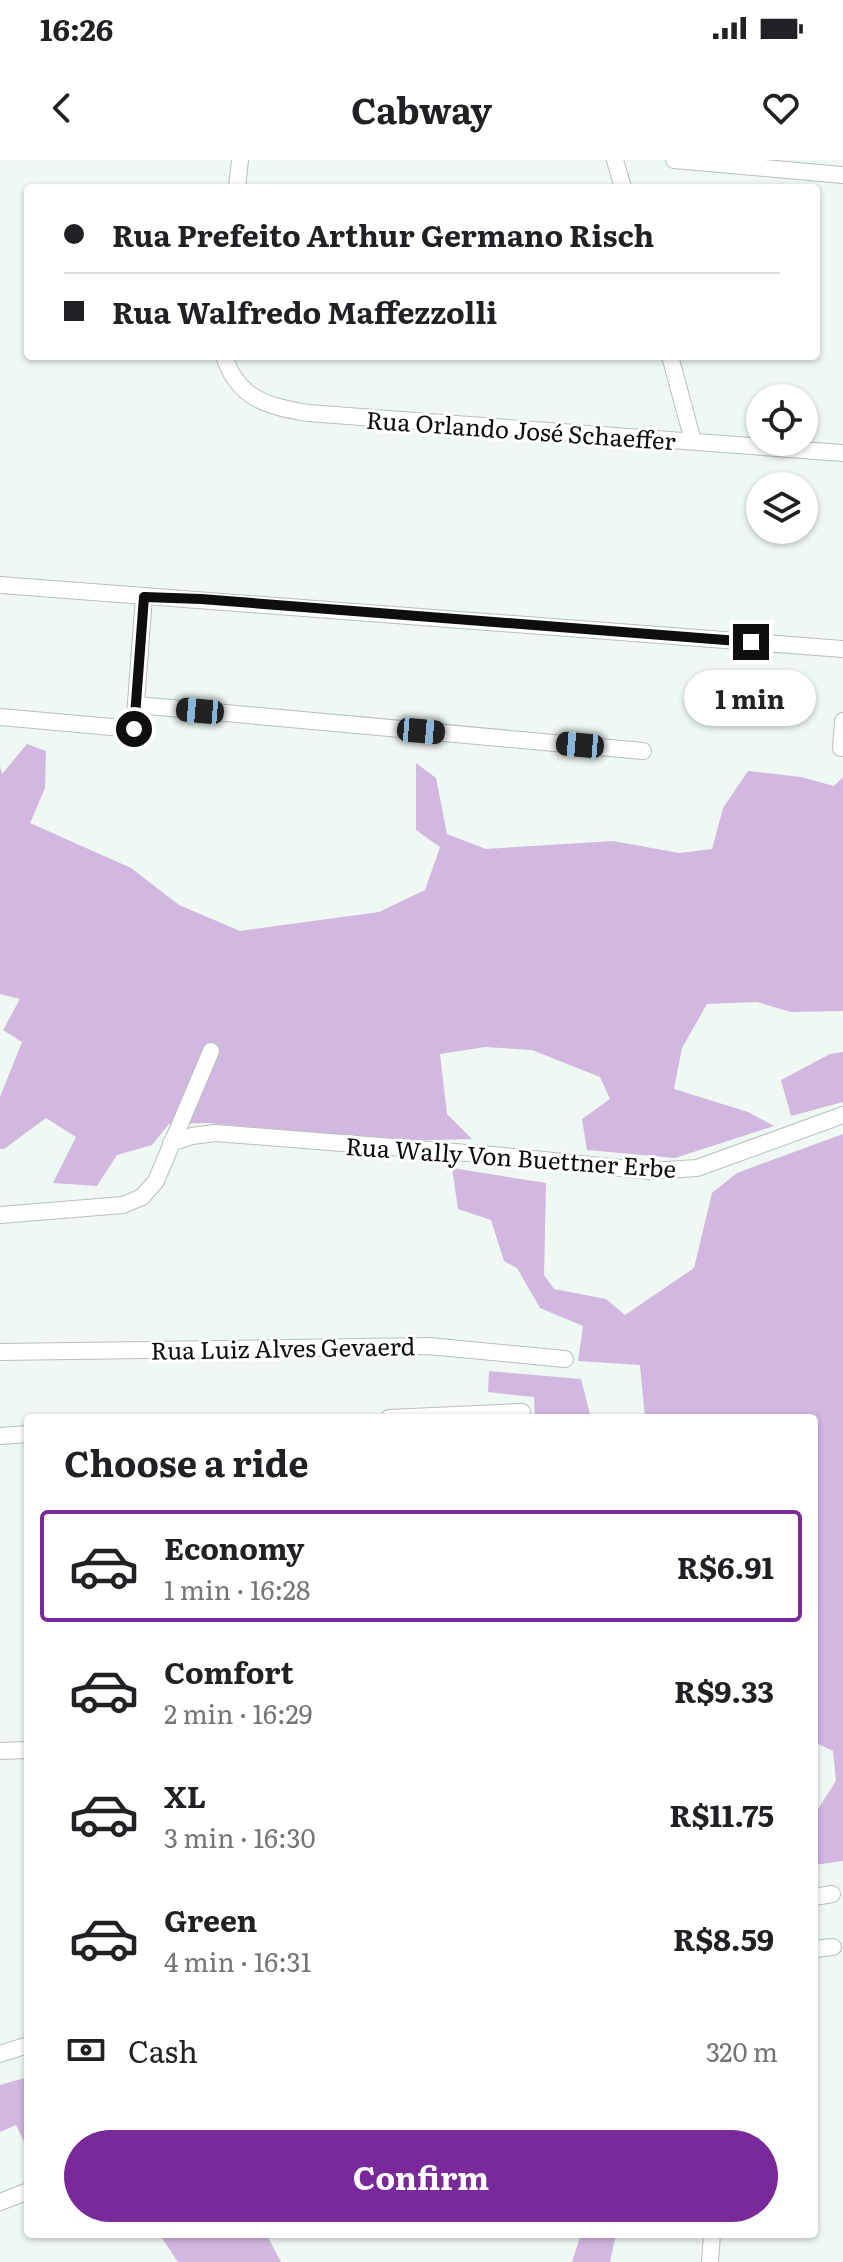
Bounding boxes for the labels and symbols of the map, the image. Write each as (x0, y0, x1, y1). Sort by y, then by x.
street label: Rua Orlando José Schaeffer (365, 401, 678, 457)
route end (733, 624, 769, 660)
callout: 1 min (685, 670, 817, 726)
car (175, 697, 225, 725)
route start (116, 711, 152, 747)
car (396, 717, 446, 745)
car (555, 731, 605, 759)
street label: Rua Wally Von Buettner Erbe (345, 1127, 677, 1185)
street label: Rua Luiz Alves Gevaerd (150, 1327, 416, 1367)

